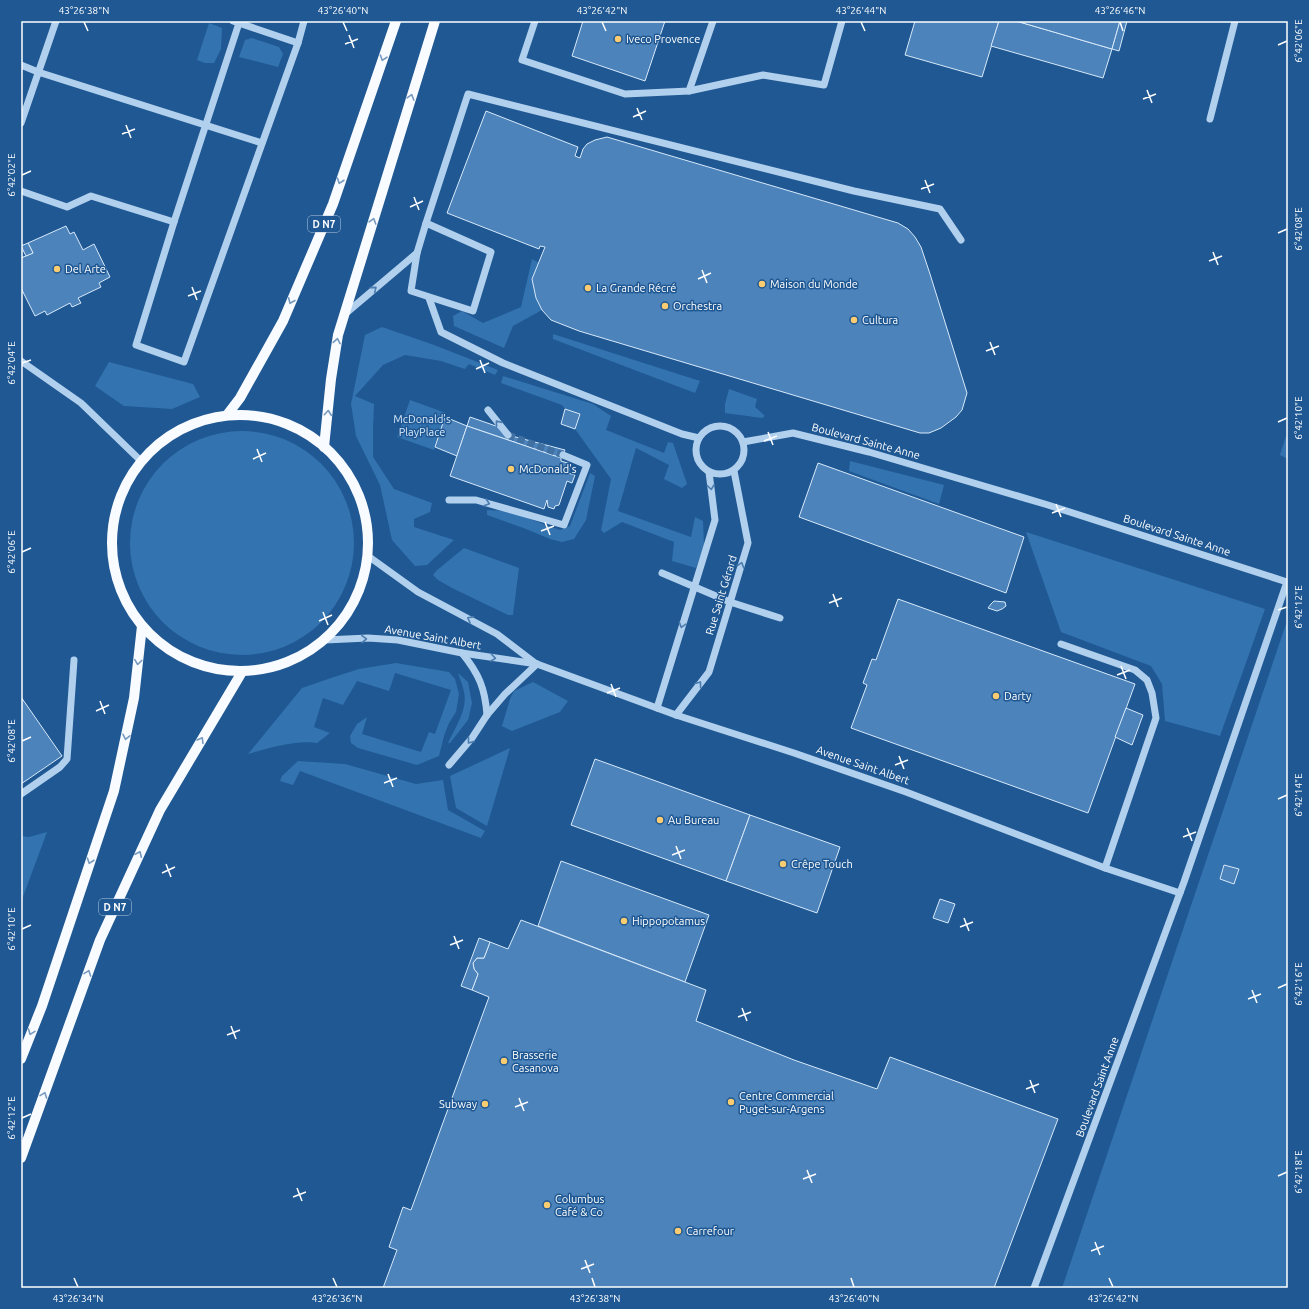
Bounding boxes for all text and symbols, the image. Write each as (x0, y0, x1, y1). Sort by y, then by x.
text: 43°26'38"N (59, 5, 109, 16)
text: 43°26'40"N (318, 5, 368, 16)
text: 43°26'42"N (577, 5, 627, 16)
text: 43°26'44"N (836, 5, 886, 16)
text: 43°26'46"N (1095, 5, 1145, 16)
text: 6°42'06"E (1293, 19, 1304, 63)
place label: Iveco Provence (626, 33, 700, 45)
marker: Iveco Provence (613, 34, 623, 44)
one-way arrow (379, 54, 388, 61)
one-way arrow (406, 94, 415, 101)
text: 6°42'02"E (6, 153, 17, 197)
one-way arrow (337, 177, 345, 184)
text: 6°42'08"E (1293, 207, 1304, 251)
road number: D N7 (308, 216, 340, 232)
one-way arrow (368, 218, 377, 225)
place label: Del Arte (65, 263, 106, 275)
marker: Del Arte (52, 264, 62, 274)
place label: Maison du Monde (770, 278, 858, 290)
marker: Maison du Monde (757, 279, 767, 289)
place label: La Grande Récré (596, 282, 676, 294)
marker: La Grande Récré (583, 283, 593, 293)
one-way arrow (370, 286, 377, 293)
one-way arrow (288, 297, 296, 304)
place label: Orchestra (673, 300, 722, 312)
marker: Orchestra (660, 301, 670, 311)
place label: Cultura (862, 314, 898, 326)
marker: Cultura (849, 315, 859, 325)
one-way arrow (333, 338, 341, 344)
text: 6°42'04"E (6, 341, 17, 385)
text: 6°42'10"E (1293, 396, 1304, 440)
one-way arrow (323, 410, 332, 416)
park label: McDonald's PlayPlace (393, 413, 451, 438)
one-way arrow (495, 420, 502, 427)
street label: Boulevard Sainte Anne (810, 421, 922, 461)
place label: McDonald's (519, 463, 577, 475)
marker: McDonald's (506, 464, 516, 474)
one-way arrow (706, 484, 715, 490)
one-way arrow (483, 498, 490, 507)
street label: Boulevard Sainte Anne (1122, 512, 1232, 558)
text: 6°42'06"E (6, 530, 17, 574)
street label: Rue Saint Gérard (703, 554, 739, 636)
one-way arrow (736, 562, 745, 569)
text: 6°42'12"E (1293, 585, 1304, 629)
one-way arrow (466, 617, 474, 624)
one-way arrow (678, 621, 687, 628)
street label: Avenue Saint Albert (384, 623, 483, 652)
one-way arrow (361, 634, 367, 643)
one-way arrow (489, 653, 496, 662)
one-way arrow (134, 659, 143, 665)
one-way arrow (695, 682, 702, 689)
place label: Darty (1004, 690, 1032, 702)
marker: Darty (991, 691, 1001, 701)
text: 6°42'08"E (6, 719, 17, 763)
one-way arrow (122, 733, 130, 740)
one-way arrow (197, 737, 204, 744)
one-way arrow (467, 737, 474, 744)
street label: Avenue Saint Albert (815, 743, 912, 787)
text: 6°42'14"E (1293, 773, 1304, 817)
place label: Au Bureau (668, 814, 719, 826)
marker: Au Bureau (655, 815, 665, 825)
one-way arrow (135, 850, 143, 857)
one-way arrow (86, 858, 95, 865)
place label: Crêpe Touch (791, 858, 853, 870)
marker: Crêpe Touch (778, 859, 788, 869)
road number: D N7 (99, 899, 131, 915)
text: 6°42'10"E (6, 907, 17, 951)
place label: Hippopotamus (632, 915, 705, 927)
marker: Hippopotamus (619, 916, 629, 926)
text: 6°42'16"E (1293, 962, 1304, 1006)
one-way arrow (83, 970, 92, 977)
one-way arrow (28, 1029, 36, 1036)
street label: Boulevard Saint Anne (1073, 1035, 1121, 1139)
place label: Brasserie Casanova (512, 1049, 559, 1074)
marker: Brasserie Casanova (499, 1056, 509, 1066)
place label: Centre Commercial Puget-sur-Argens (739, 1090, 834, 1115)
one-way arrow (39, 1092, 47, 1099)
text: 6°42'12"E (6, 1096, 17, 1140)
marker: Centre Commercial Puget-sur-Argens (726, 1097, 736, 1107)
place label: Subway (439, 1098, 478, 1110)
marker: Subway (480, 1099, 490, 1109)
text: 6°42'18"E (1293, 1150, 1304, 1194)
place label: Columbus Café & Co (555, 1193, 605, 1218)
marker: Columbus Café & Co (542, 1200, 552, 1210)
place label: Carrefour (686, 1225, 735, 1237)
marker: Carrefour (673, 1226, 683, 1236)
text: 43°26'34"N (53, 1293, 103, 1304)
text: 43°26'36"N (312, 1293, 362, 1304)
text: 43°26'38"N (570, 1293, 620, 1304)
text: 43°26'40"N (829, 1293, 879, 1304)
text: 43°26'42"N (1088, 1293, 1138, 1304)

